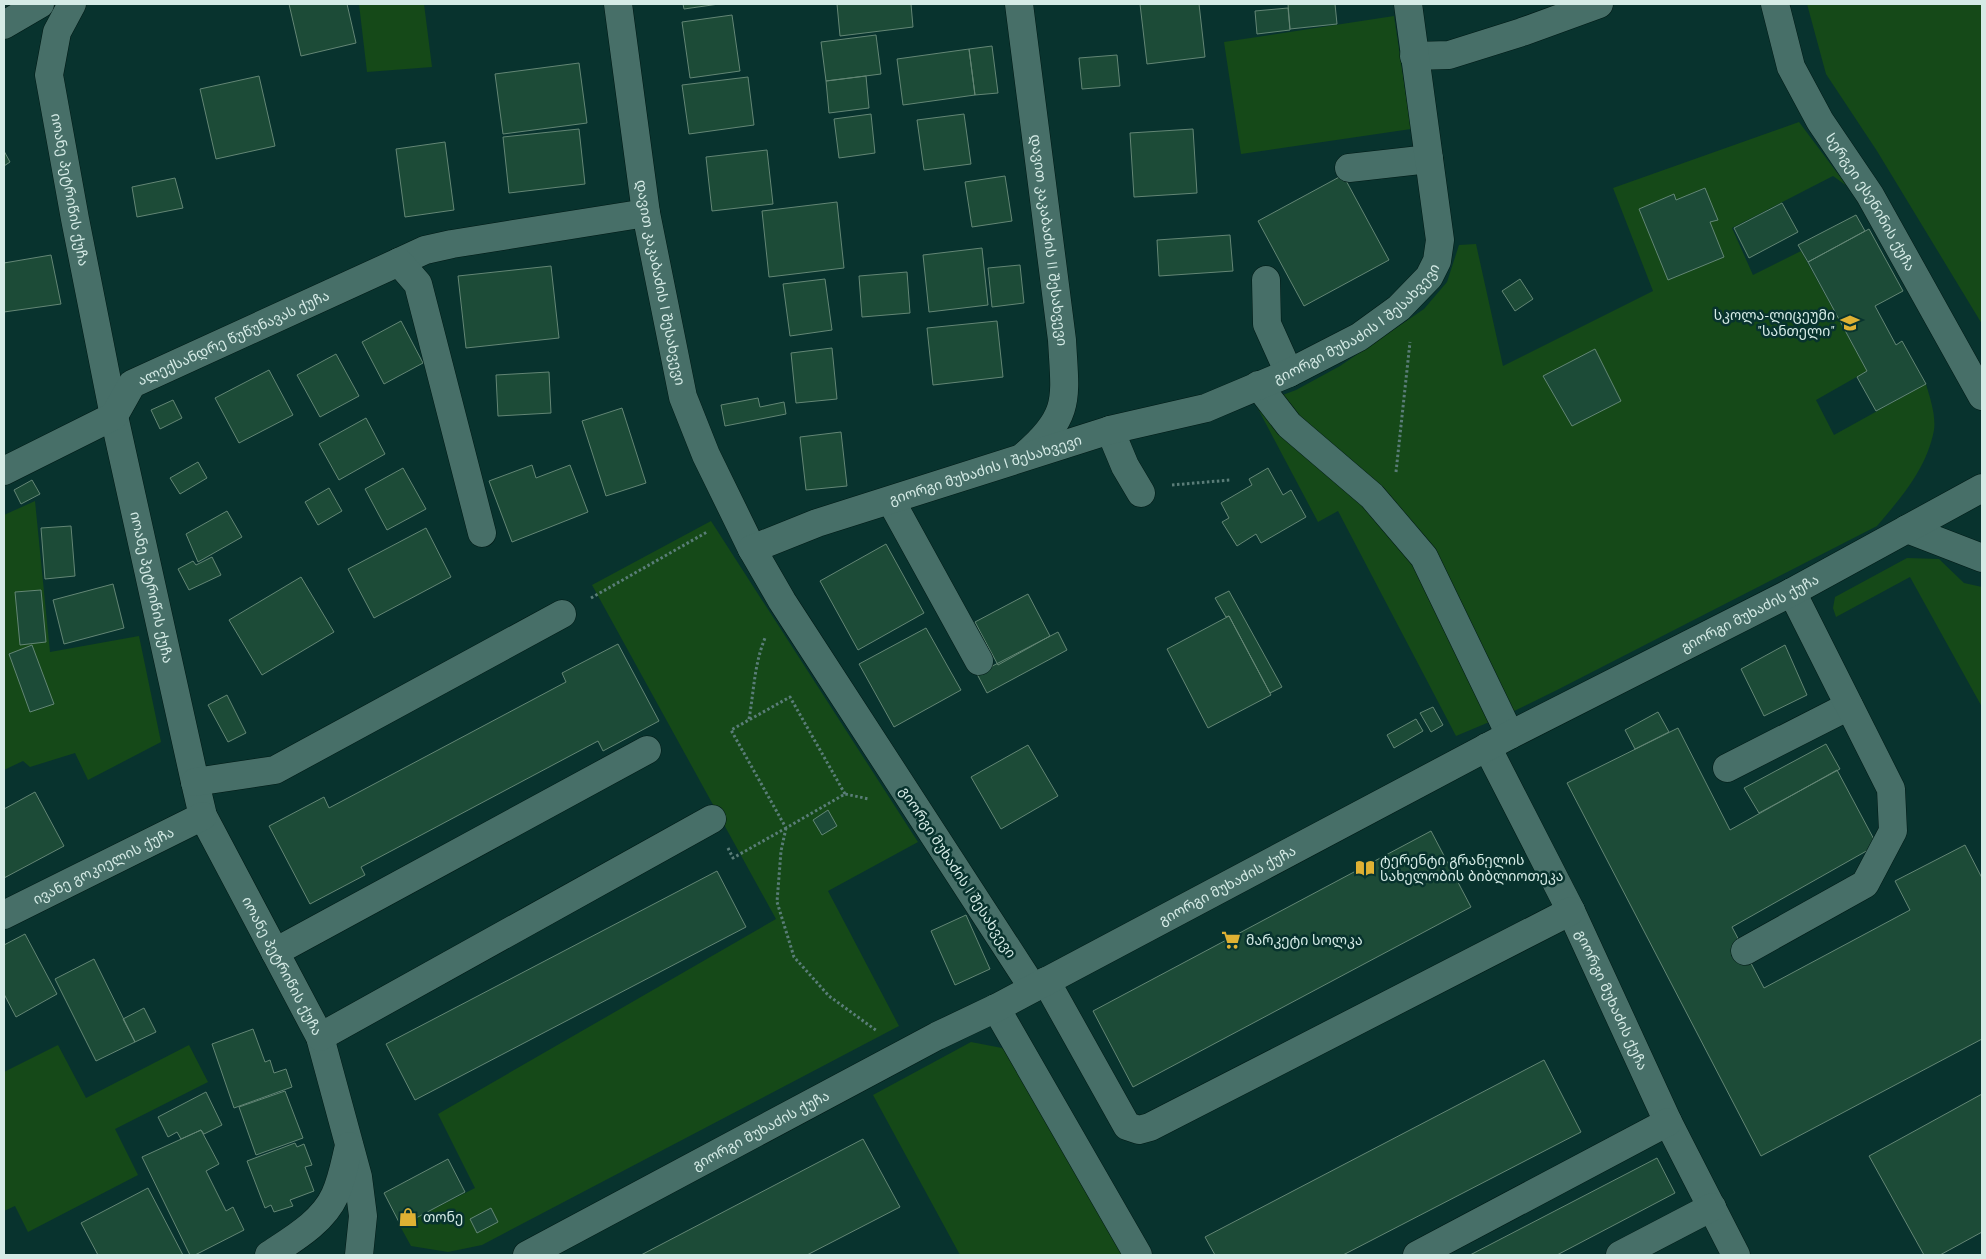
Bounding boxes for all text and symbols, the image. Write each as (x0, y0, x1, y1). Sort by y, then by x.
street label: იოანე პეტრიწის ქუჩა (47, 112, 93, 267)
street label: სერგეი ესენინის ქუჩა (1822, 130, 1920, 274)
street label: დავით კაკაბაძის II შესახვევი (1027, 133, 1071, 346)
street label: დავით კაკაბაძის I შესახვევი (633, 179, 689, 387)
street label: გიორგი მუხაძის I შესახვევი (1271, 260, 1443, 387)
street label: ალექსანდრე წუწუნავას ქუჩა (134, 286, 332, 389)
place label: სკოლა-ლიცეუმი "სანთელი" (1714, 306, 1835, 340)
school or university icon: სკოლა-ლიცეუმი "სანთელი" (1839, 312, 1861, 334)
street label: გიორგი მუხაძის I შესახვევი (887, 431, 1084, 509)
street label: იოანე პეტრიწის ქუჩა (126, 510, 177, 665)
street label: გიორგი მუხაძის ქუჩა (1678, 570, 1822, 656)
street label: გიორგი მუხაძის I შესახვევი (896, 783, 1020, 961)
street label: ივანე გოკიელის ქუჩა (30, 823, 177, 908)
street label: გიორგი მუხაძის ქუჩა (1156, 841, 1299, 929)
place label: ტერენტი გრანელის სახელობის ბიბლიოთეკა (1380, 851, 1564, 885)
library icon: ტერენტი გრანელის სახელობის ბიბლიოთეკა (1354, 857, 1376, 879)
street label: იოანე პეტრიწის ქუჩა (238, 893, 327, 1039)
street label: გიორგი მუხაძის ქუჩა (1572, 927, 1652, 1073)
supermarket icon: მარკეტი სოლკა (1220, 929, 1242, 951)
place label: მარკეტი სოლკა (1246, 931, 1363, 949)
street label: გიორგი მუხაძის ქუჩა (689, 1086, 832, 1174)
shop icon: თონე (397, 1206, 419, 1228)
place label: თონე (423, 1208, 463, 1226)

